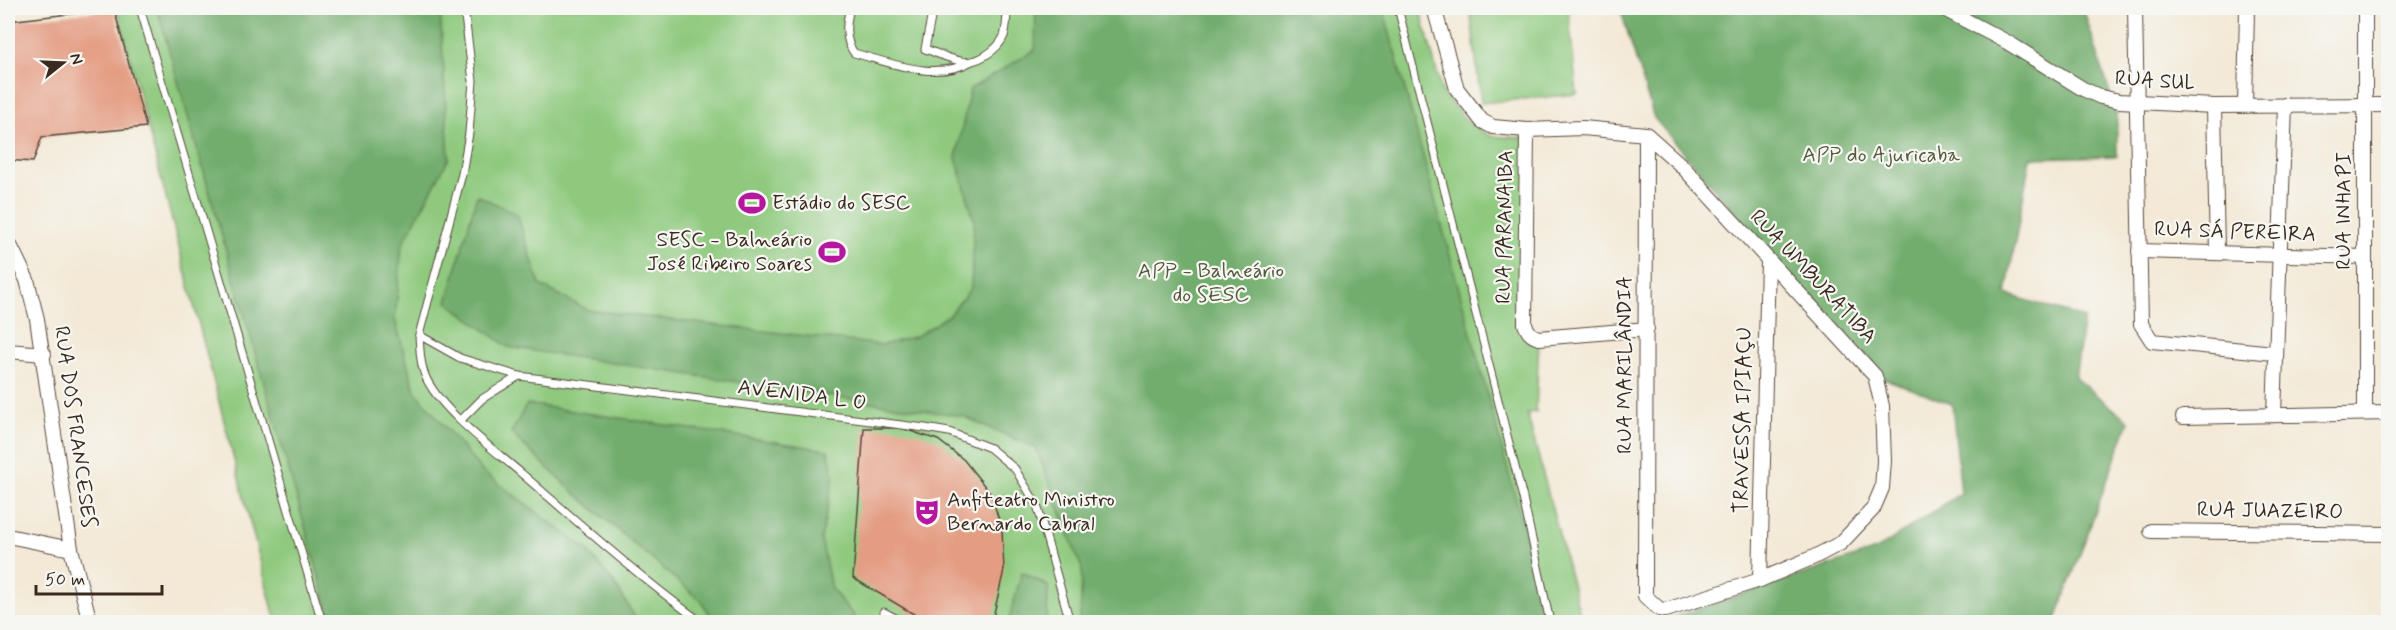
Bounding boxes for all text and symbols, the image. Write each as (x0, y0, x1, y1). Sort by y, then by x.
north arrow (33, 33, 93, 93)
text: N (64, 51, 87, 67)
street label: RUA SUL (2114, 64, 2196, 98)
park label: APP do Ajuricaba (1802, 141, 1960, 169)
street label: RUA PARANAIBA (1490, 150, 1520, 304)
street label: RUA INHAPI (2330, 152, 2358, 270)
sports icon: Estádio do SESC (737, 188, 767, 218)
place label: Estádio do SESC (772, 189, 910, 217)
street label: RUA UMBURATIBA (1743, 204, 1883, 350)
street label: RUA SÁ PEREIRA (2154, 215, 2316, 249)
place label: SESC - Balneário José Ribeiro Soares (647, 226, 812, 278)
sports icon: SESC - Balneário José Ribeiro Soares (817, 237, 847, 267)
park label: APP - Balneário do SESC (1138, 257, 1284, 309)
street label: RUA MARILÂNDIA (1611, 276, 1639, 454)
street label: RUA DOS FRANCESES (47, 324, 103, 530)
street label: TRAVESSA IPIAÇU (1727, 326, 1759, 514)
street label: AVENIDA L O (736, 373, 868, 417)
place label: Anfiteatro Ministro Bernardo Cabral (947, 486, 1115, 538)
street label: RUA JUAZEIRO (2197, 496, 2343, 526)
theatre icon: Anfiteatro Ministro Bernardo Cabral (912, 497, 942, 527)
scale bar (36, 558, 162, 596)
text: 50 m (45, 568, 85, 592)

